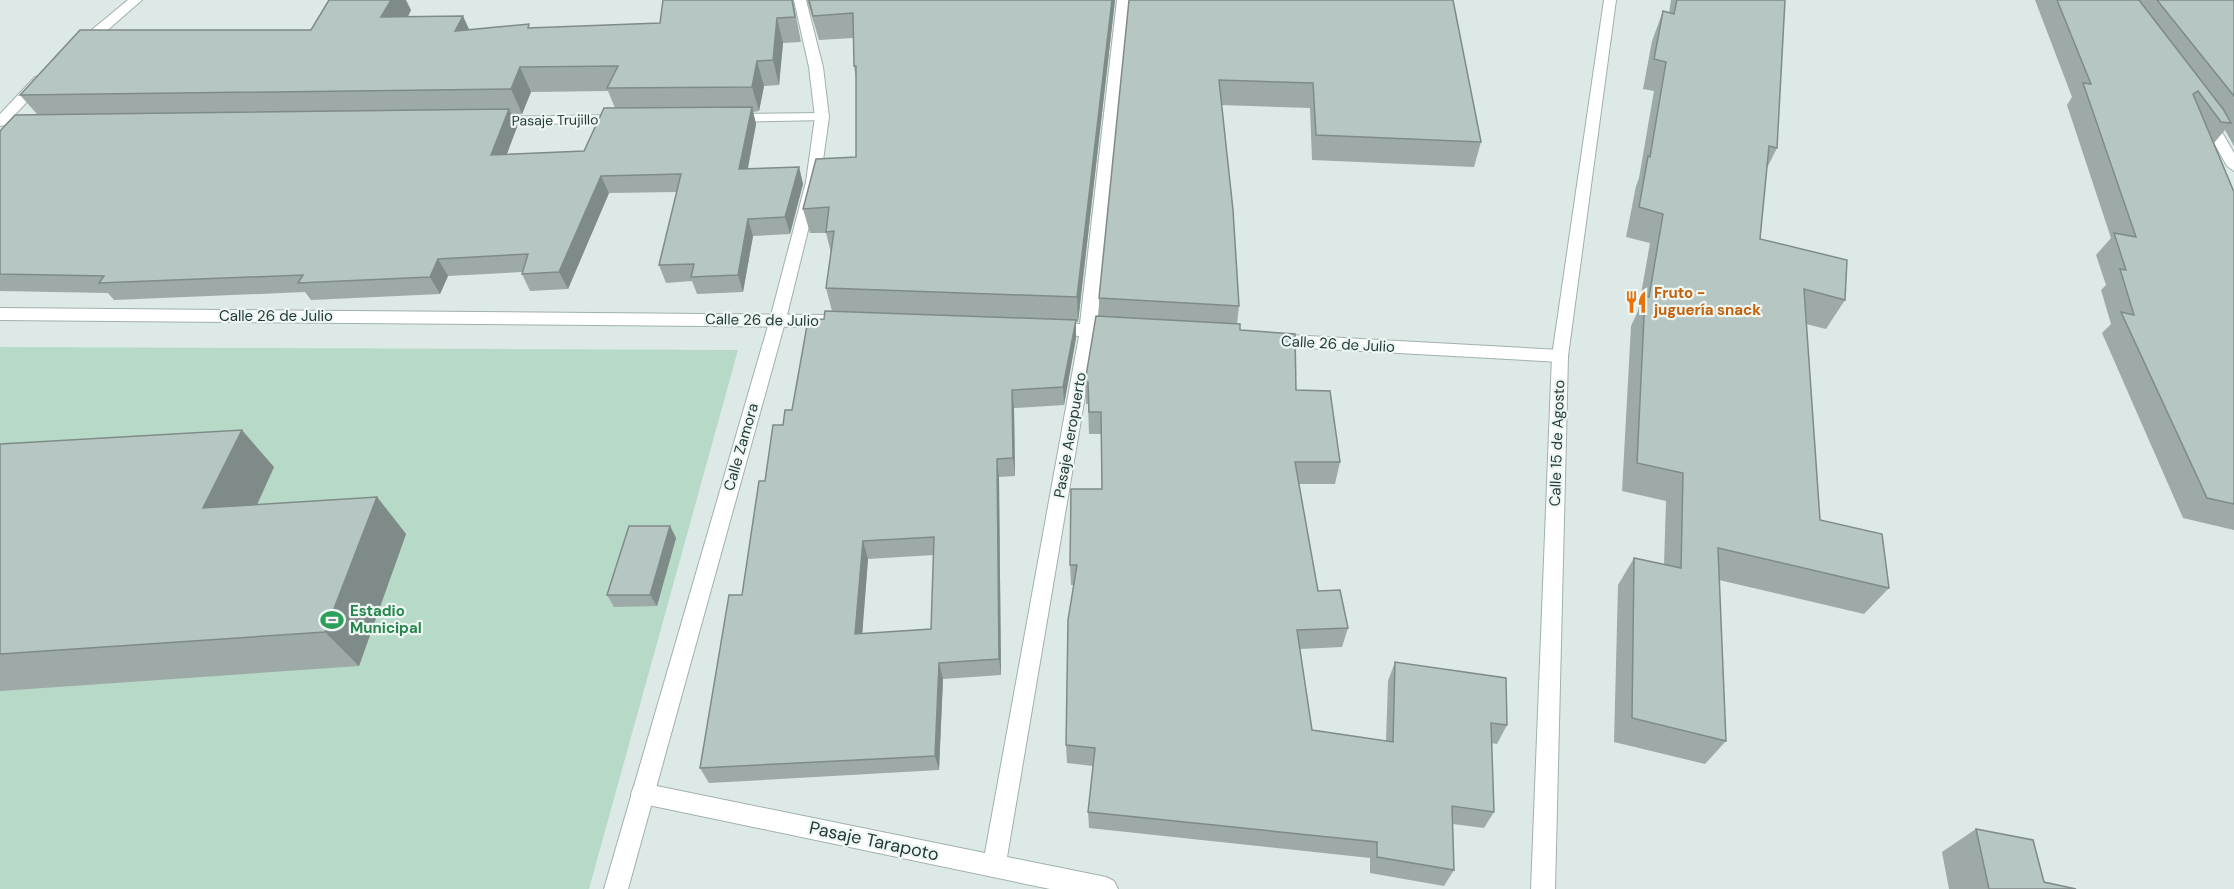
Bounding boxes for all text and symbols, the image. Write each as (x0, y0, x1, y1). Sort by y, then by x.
street label: Pasaje Trujillo (511, 110, 599, 130)
place label: Fruto - juguería snack (1653, 283, 1761, 320)
restaurant icon: Fruto - juguería snack (1623, 289, 1649, 315)
street label: Calle 26 de Julio (219, 306, 333, 326)
street label: Calle 26 de Julio (705, 309, 819, 331)
street label: Calle 26 de Julio (1281, 331, 1396, 357)
street label: Pasaje Aeropuerto (1049, 371, 1091, 499)
street label: Calle 15 de Agosto (1545, 379, 1569, 507)
street label: Calle Zamora (719, 401, 763, 493)
place label: Estadio Municipal (350, 601, 422, 638)
sports icon: Estadio Municipal (319, 607, 345, 633)
street label: Pasaje Tarapoto (807, 816, 941, 866)

